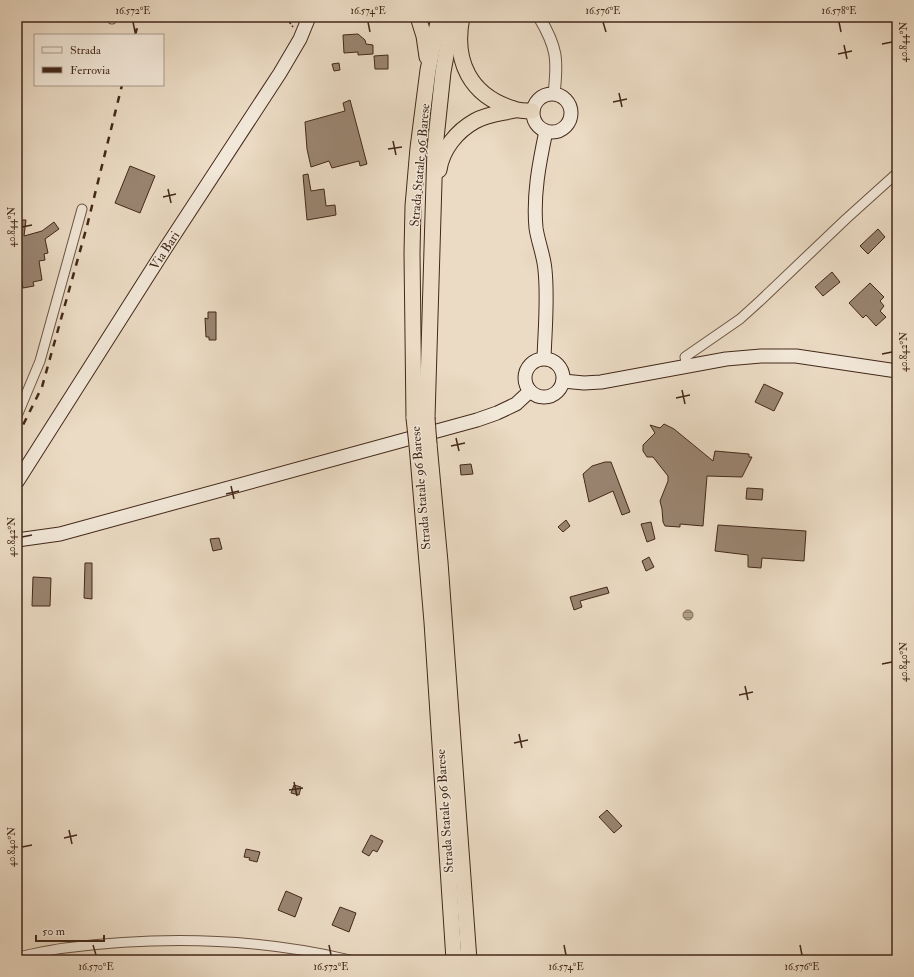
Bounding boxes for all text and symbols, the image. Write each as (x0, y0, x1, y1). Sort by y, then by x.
text: 16.572°E (115, 5, 151, 17)
text: 16.574°E (350, 5, 386, 17)
text: 16.576°E (585, 5, 621, 17)
text: 16.578°E (822, 5, 856, 17)
text: 40.844°N (898, 22, 910, 62)
legend (34, 34, 164, 86)
text: Strada (70, 43, 102, 58)
text: Ferrovia (70, 63, 111, 78)
street label: Strada Statale 96 Barese (407, 102, 433, 227)
text: 40.844°N (6, 207, 18, 247)
street label: Via Bari (146, 228, 184, 273)
text: 40.842°N (898, 332, 910, 372)
street label: Strada Statale 96 Barese (408, 425, 434, 550)
text: 40.842°N (6, 517, 18, 557)
text: 40.840°N (898, 642, 910, 682)
street label: Strada Statale 96 Barese (433, 748, 457, 873)
text: 40.840°N (6, 827, 18, 867)
scale bar (36, 917, 104, 943)
text: 50 m (42, 924, 66, 939)
text: 16.570°E (78, 961, 114, 973)
text: 16.572°E (313, 961, 349, 973)
text: 16.574°E (548, 961, 584, 973)
text: 16.576°E (784, 961, 820, 973)

